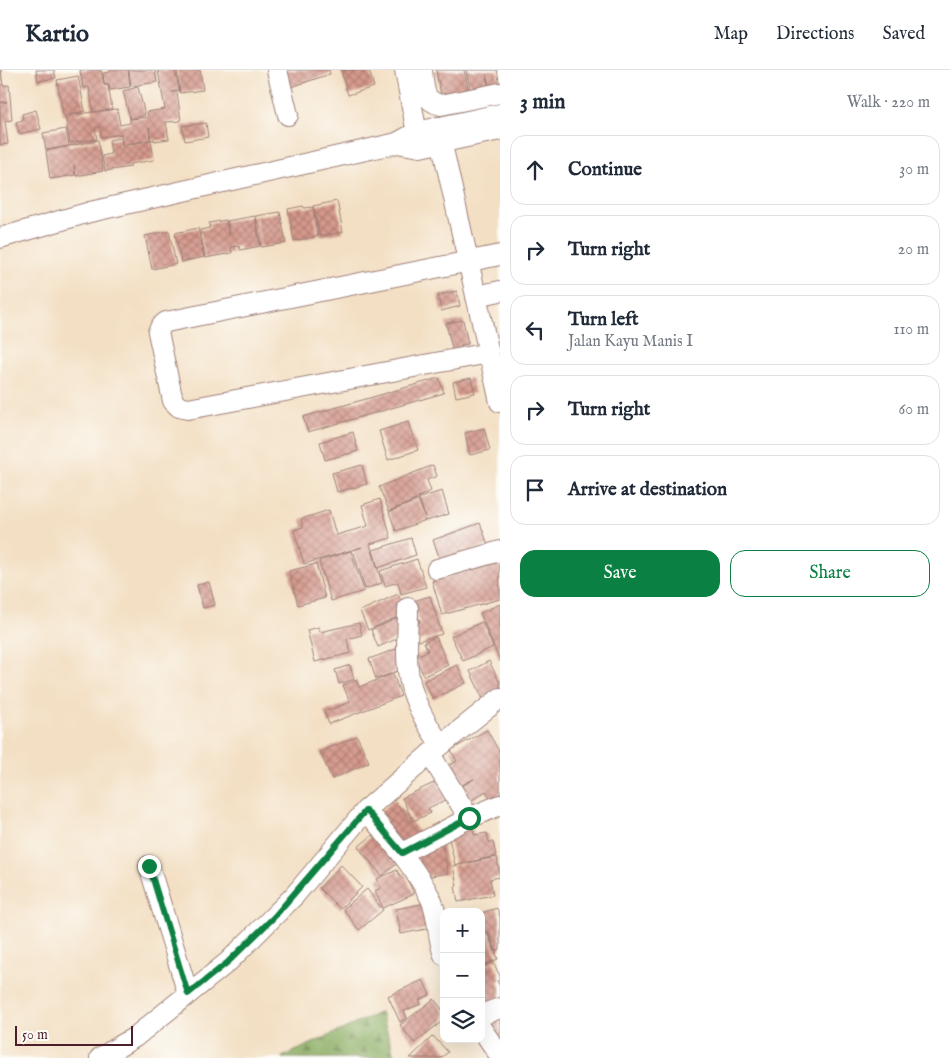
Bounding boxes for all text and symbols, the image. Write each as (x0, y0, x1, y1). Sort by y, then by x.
text: Kartio (25, 19, 89, 50)
text: Map (714, 23, 748, 46)
text: Directions (776, 23, 854, 46)
text: Saved (882, 23, 925, 46)
text: 3 min (520, 89, 565, 116)
text: Walk · 220 m (847, 93, 930, 113)
icon: ahead (521, 156, 549, 184)
text: Continue (568, 158, 642, 182)
text: 30 m (899, 160, 929, 180)
icon: right (521, 236, 549, 264)
text: Turn right (568, 238, 650, 262)
text: 20 m (898, 240, 929, 260)
text: Turn left (568, 308, 639, 332)
icon: left (521, 316, 549, 344)
text: 110 m (893, 320, 929, 340)
text: Jalan Kayu Manis I (568, 332, 693, 352)
icon: right (521, 396, 549, 424)
text: Turn right (568, 398, 650, 422)
text: 60 m (899, 400, 929, 420)
icon: arrive (521, 476, 549, 504)
text: Arrive at destination (568, 478, 727, 502)
button: Save (520, 550, 720, 597)
button: Share (730, 550, 930, 597)
route start (458, 807, 481, 830)
route end (138, 855, 161, 878)
map controls (440, 908, 485, 1043)
button: + (440, 908, 485, 953)
button: − (440, 953, 485, 998)
button: layers (440, 998, 485, 1043)
scale bar (15, 1023, 132, 1046)
text: 50 m (22, 1026, 48, 1044)

